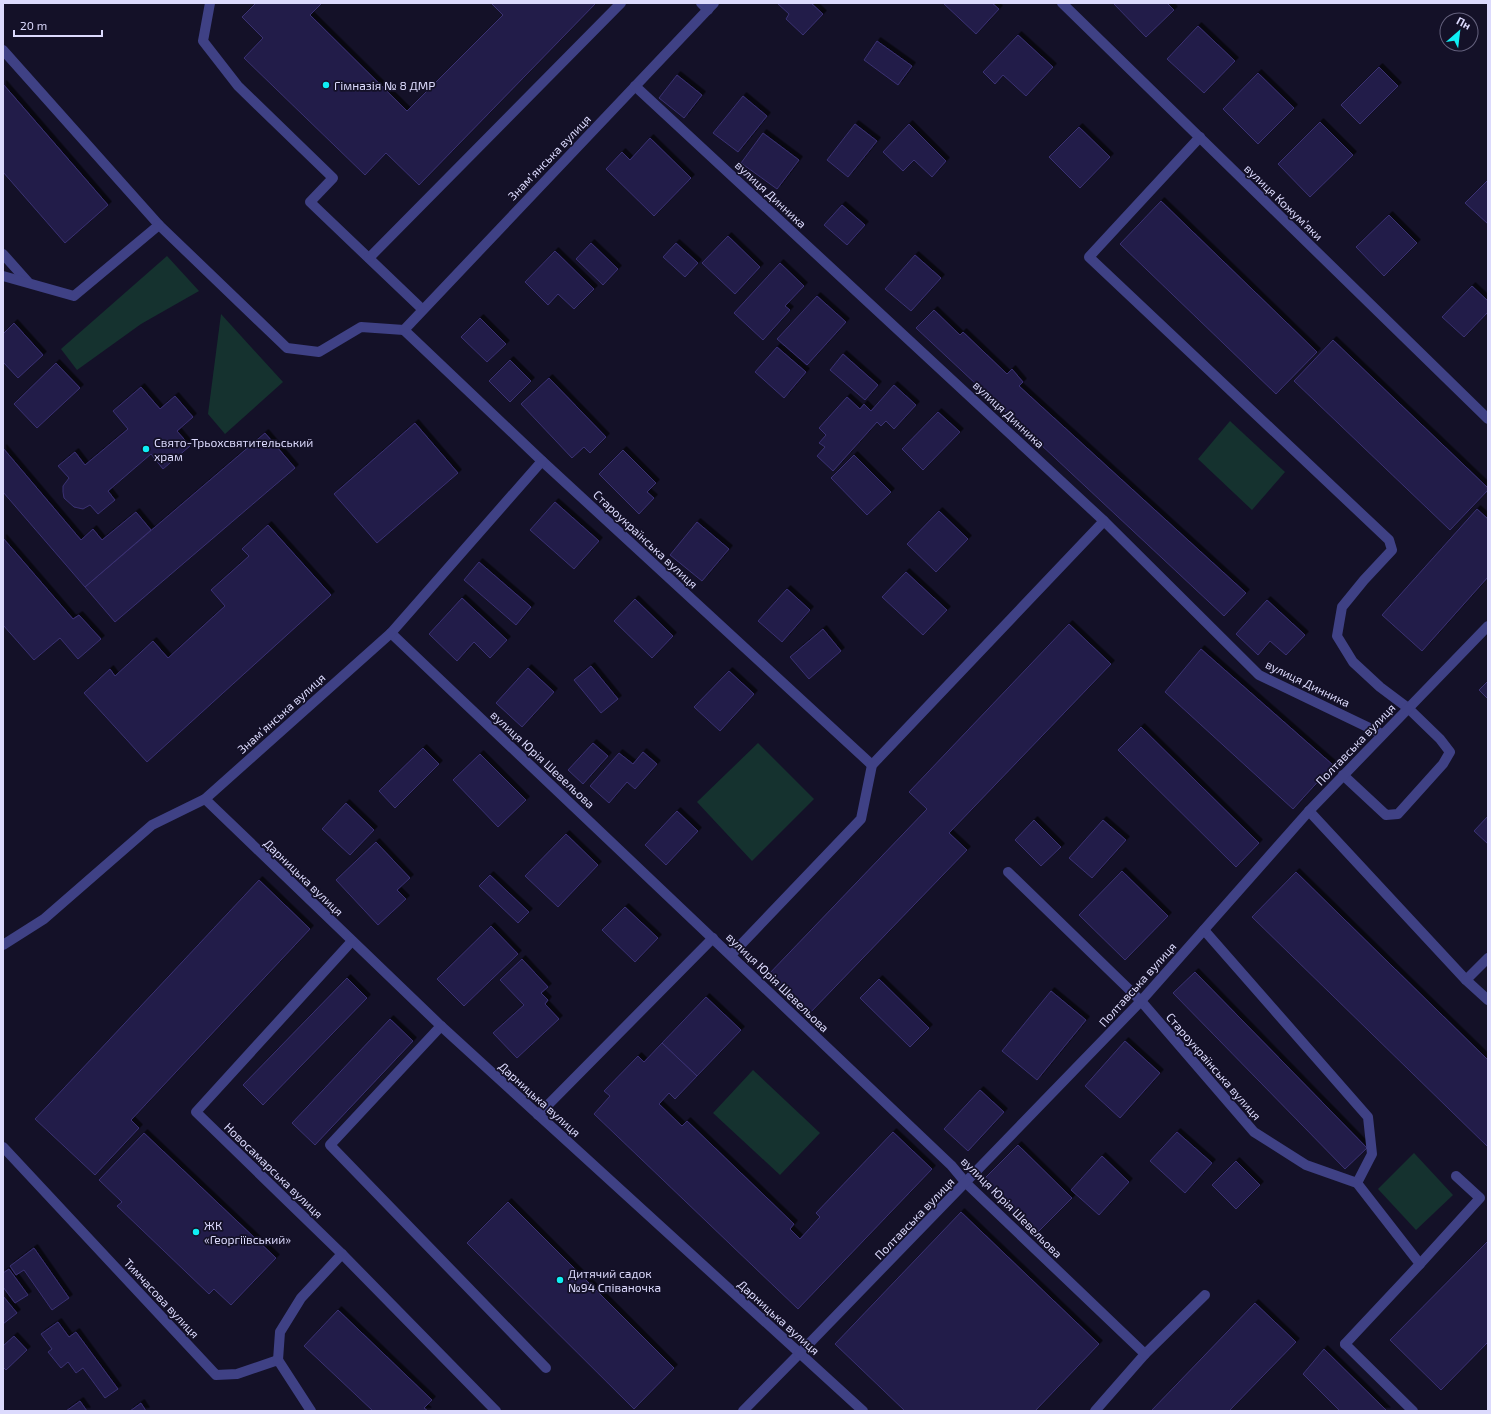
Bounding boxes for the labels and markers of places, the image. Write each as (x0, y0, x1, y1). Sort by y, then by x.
place label: Гімназія № 8 ДМР (334, 78, 435, 92)
marker: Гімназія № 8 ДМР (321, 80, 331, 90)
place label: Свято-Трьохсвятительський храм (154, 435, 313, 463)
marker: Свято-Трьохсвятительський храм (141, 444, 151, 454)
place label: ЖК «Георгіївський» (204, 1218, 291, 1246)
marker: ЖК «Георгіївський» (191, 1227, 201, 1237)
place label: Дитячий садок №94 Співаночка (568, 1266, 661, 1294)
marker: Дитячий садок №94 Співаночка (555, 1275, 565, 1285)

